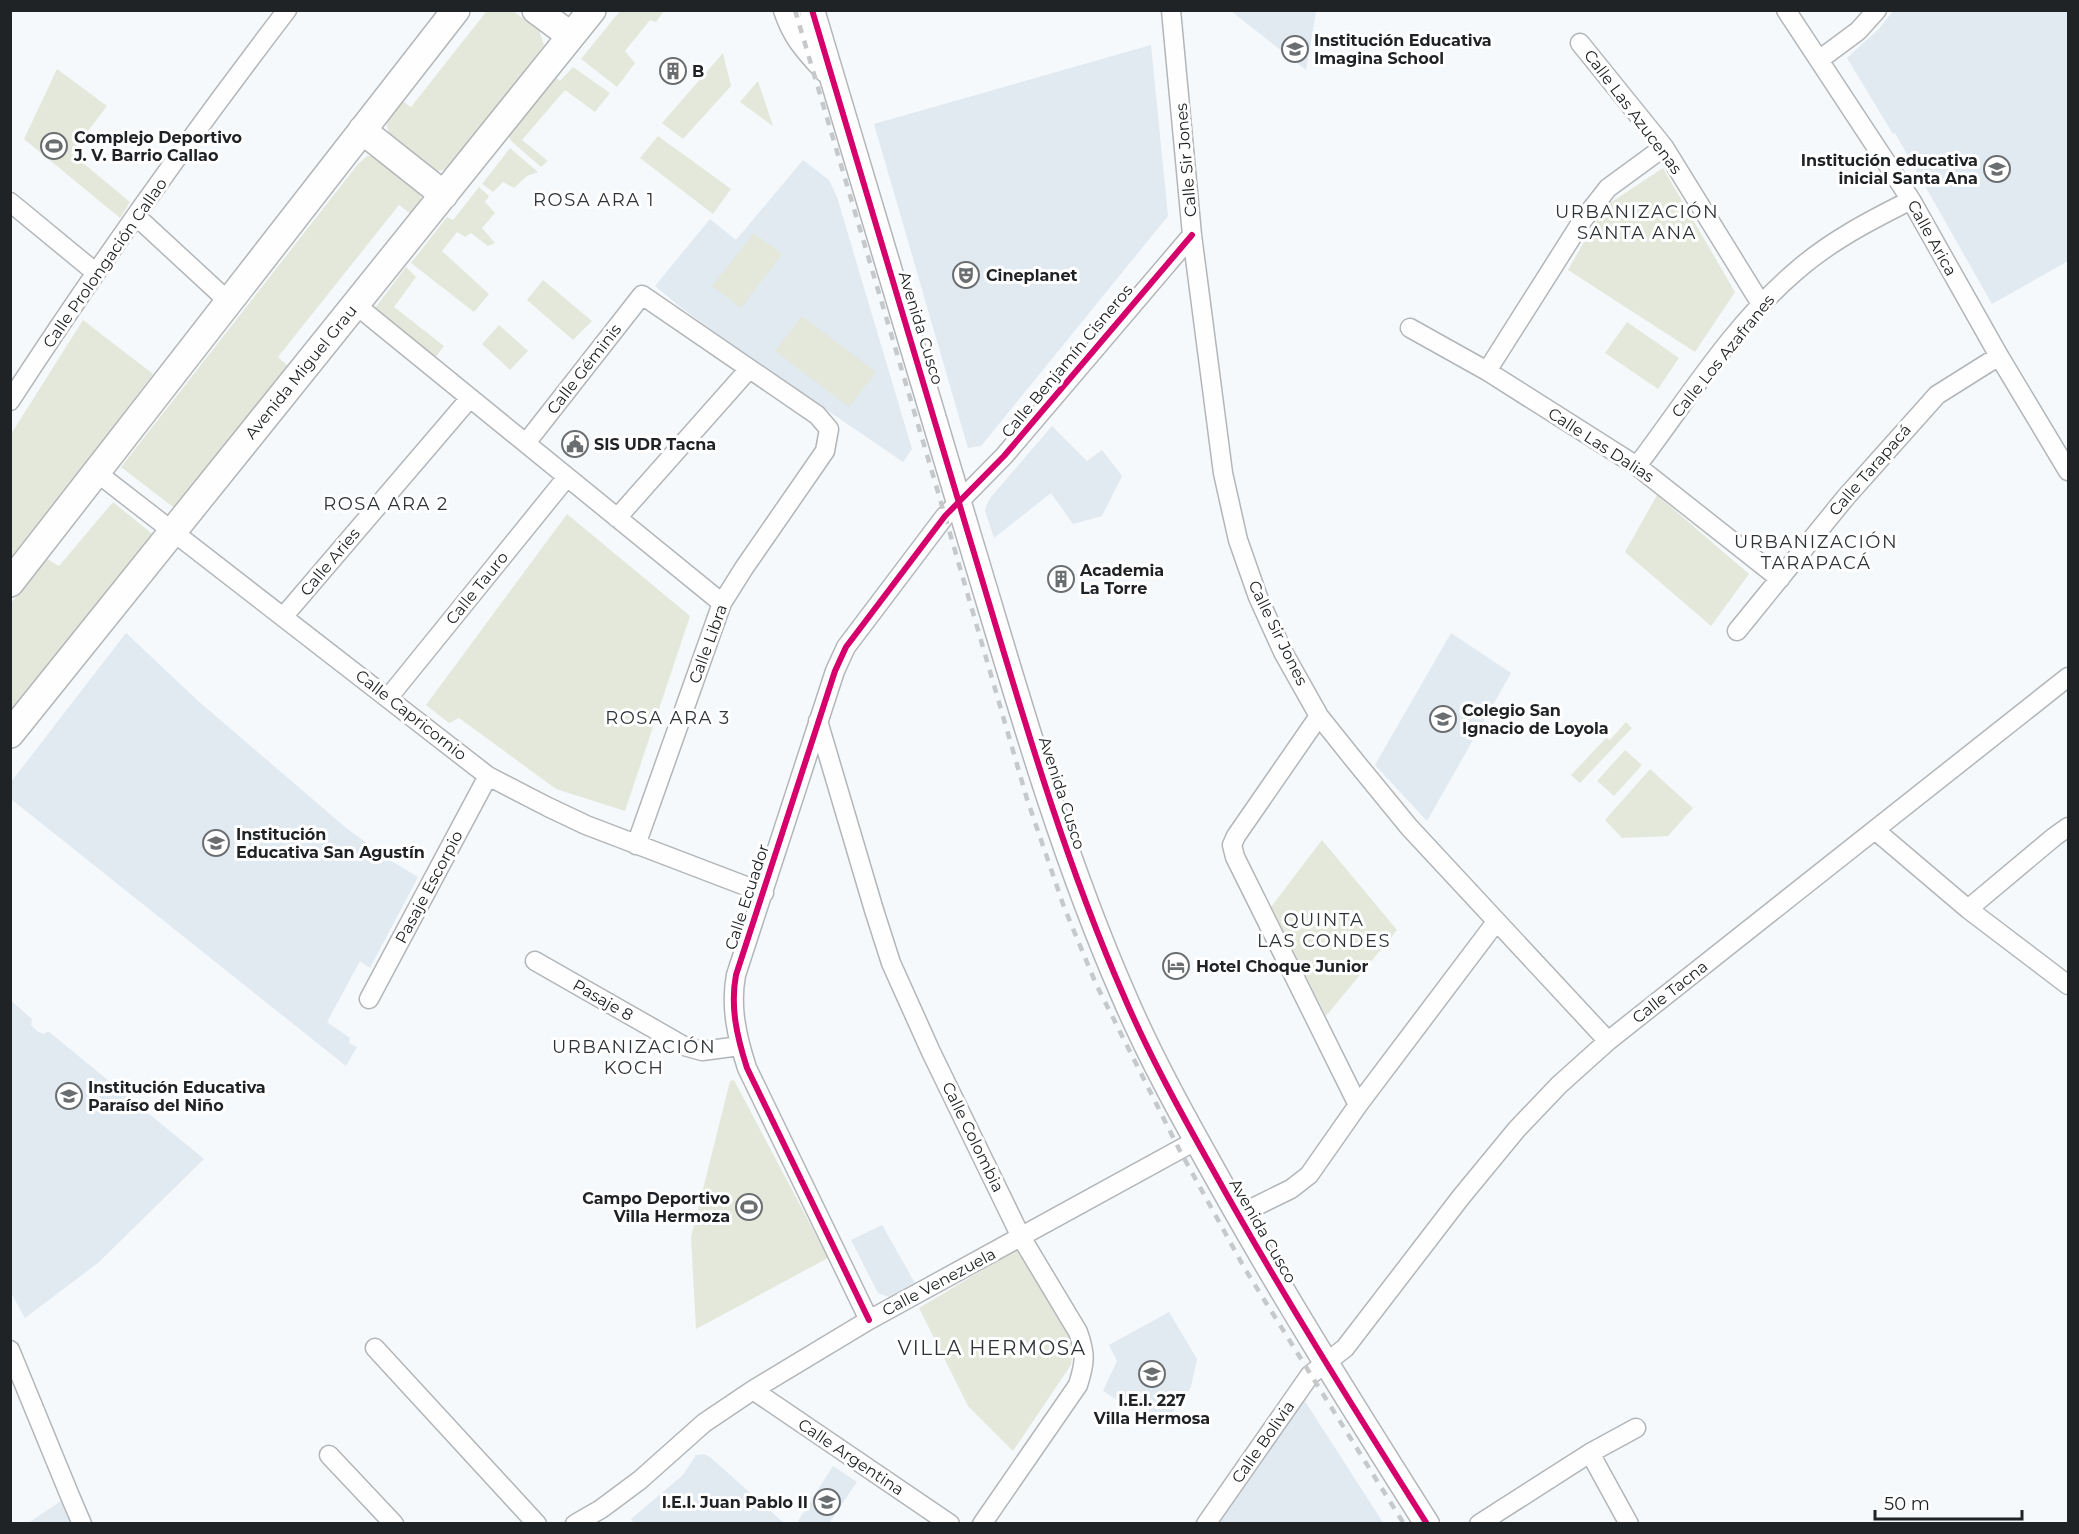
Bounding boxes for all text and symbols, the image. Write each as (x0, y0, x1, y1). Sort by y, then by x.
place label: Institución Educativa Imagina School (1314, 31, 1492, 68)
school or university icon: Institución Educativa Imagina School (1280, 34, 1310, 64)
street label: Calle Las Azucenas (1580, 46, 1686, 178)
building icon: B (658, 56, 688, 86)
place label: B (692, 62, 704, 81)
street label: Calle Sir Jones (1172, 102, 1200, 218)
place label: Complejo Deportivo J. V. Barrio Callao (73, 128, 242, 165)
sports icon: Complejo Deportivo J. V. Barrio Callao (39, 131, 69, 161)
place label: Institución educativa inicial Santa Ana (1801, 151, 1978, 188)
school or university icon: Institución educativa inicial Santa Ana (1982, 154, 2012, 184)
street label: Calle Prolongación Callao (39, 174, 171, 352)
district label: ROSA ARA 1 (533, 189, 655, 211)
street label: Calle Arica (1903, 197, 1961, 279)
district label: URBANIZACIÓN SANTA ANA (1555, 201, 1719, 244)
theatre icon: Cineplanet (951, 260, 981, 290)
place label: Cineplanet (986, 266, 1078, 285)
street label: Avenida Cusco (895, 269, 947, 387)
street label: Calle Benjamín Cisneros (997, 281, 1137, 441)
street label: Calle Los Azafranes (1668, 291, 1778, 421)
street label: Avenida Miguel Grau (241, 301, 361, 443)
street label: Calle Géminis (543, 320, 625, 418)
street label: Calle Las Dalias (1544, 404, 1658, 486)
street label: Calle Tarapacá (1825, 420, 1915, 520)
public building icon: SIS UDR Tacna (560, 429, 590, 459)
place label: SIS UDR Tacna (594, 435, 716, 454)
district label: ROSA ARA 2 (323, 493, 449, 515)
street label: Calle Aries (296, 524, 364, 600)
district label: URBANIZACIÓN TARAPACÁ (1734, 531, 1898, 574)
street label: Calle Tauro (442, 548, 512, 628)
place label: Academia La Torre (1079, 561, 1164, 598)
building icon: Academia La Torre (1046, 564, 1076, 594)
street label: Calle Sir Jones (1244, 578, 1312, 689)
street label: Calle Libra (685, 602, 731, 686)
street label: Calle Capricornio (352, 666, 470, 764)
place label: Colegio San Ignacio de Loyola (1462, 701, 1609, 738)
school or university icon: Colegio San Ignacio de Loyola (1428, 704, 1458, 734)
district label: ROSA ARA 3 (605, 707, 731, 729)
street label: Avenida Cusco (1035, 734, 1089, 852)
place label: Institución Educativa San Agustín (236, 825, 425, 862)
street label: Pasaje Escorpio (391, 827, 467, 947)
school or university icon: Institución Educativa San Agustín (201, 828, 231, 858)
street label: Calle Ecuador (721, 842, 773, 952)
district label: QUINTA LAS CONDES (1257, 909, 1391, 952)
hotel icon: Hotel Choque Junior (1161, 951, 1191, 981)
place label: Hotel Choque Junior (1196, 957, 1368, 976)
street label: Calle Tacna (1628, 957, 1712, 1027)
street label: Pasaje 8 (570, 975, 636, 1025)
district label: URBANIZACIÓN KOCH (552, 1036, 716, 1079)
place label: Institución Educativa Paraíso del Niño (88, 1078, 266, 1115)
street label: Calle Colombia (938, 1079, 1008, 1195)
school or university icon: Institución Educativa Paraíso del Niño (54, 1081, 84, 1111)
street label: Avenida Cusco (1225, 1175, 1301, 1287)
place label: Campo Deportivo Villa Hermoza (582, 1189, 730, 1226)
sports icon: Campo Deportivo Villa Hermoza (734, 1192, 764, 1222)
street label: Calle Venezuela (879, 1244, 999, 1320)
district label: VILLA HERMOSA (898, 1336, 1086, 1360)
school or university icon: I.E.I. 227 Villa Hermosa (1137, 1359, 1167, 1389)
place label: I.E.I. 227 Villa Hermosa (1093, 1391, 1210, 1428)
street label: Calle Bolivia (1228, 1397, 1298, 1487)
street label: Calle Argentina (795, 1415, 907, 1499)
scale bar (1875, 1483, 2022, 1521)
school or university icon: I.E.I. Juan Pablo II (812, 1487, 842, 1517)
place label: I.E.I. Juan Pablo II (662, 1493, 808, 1512)
text: 50 m (1884, 1493, 1930, 1515)

